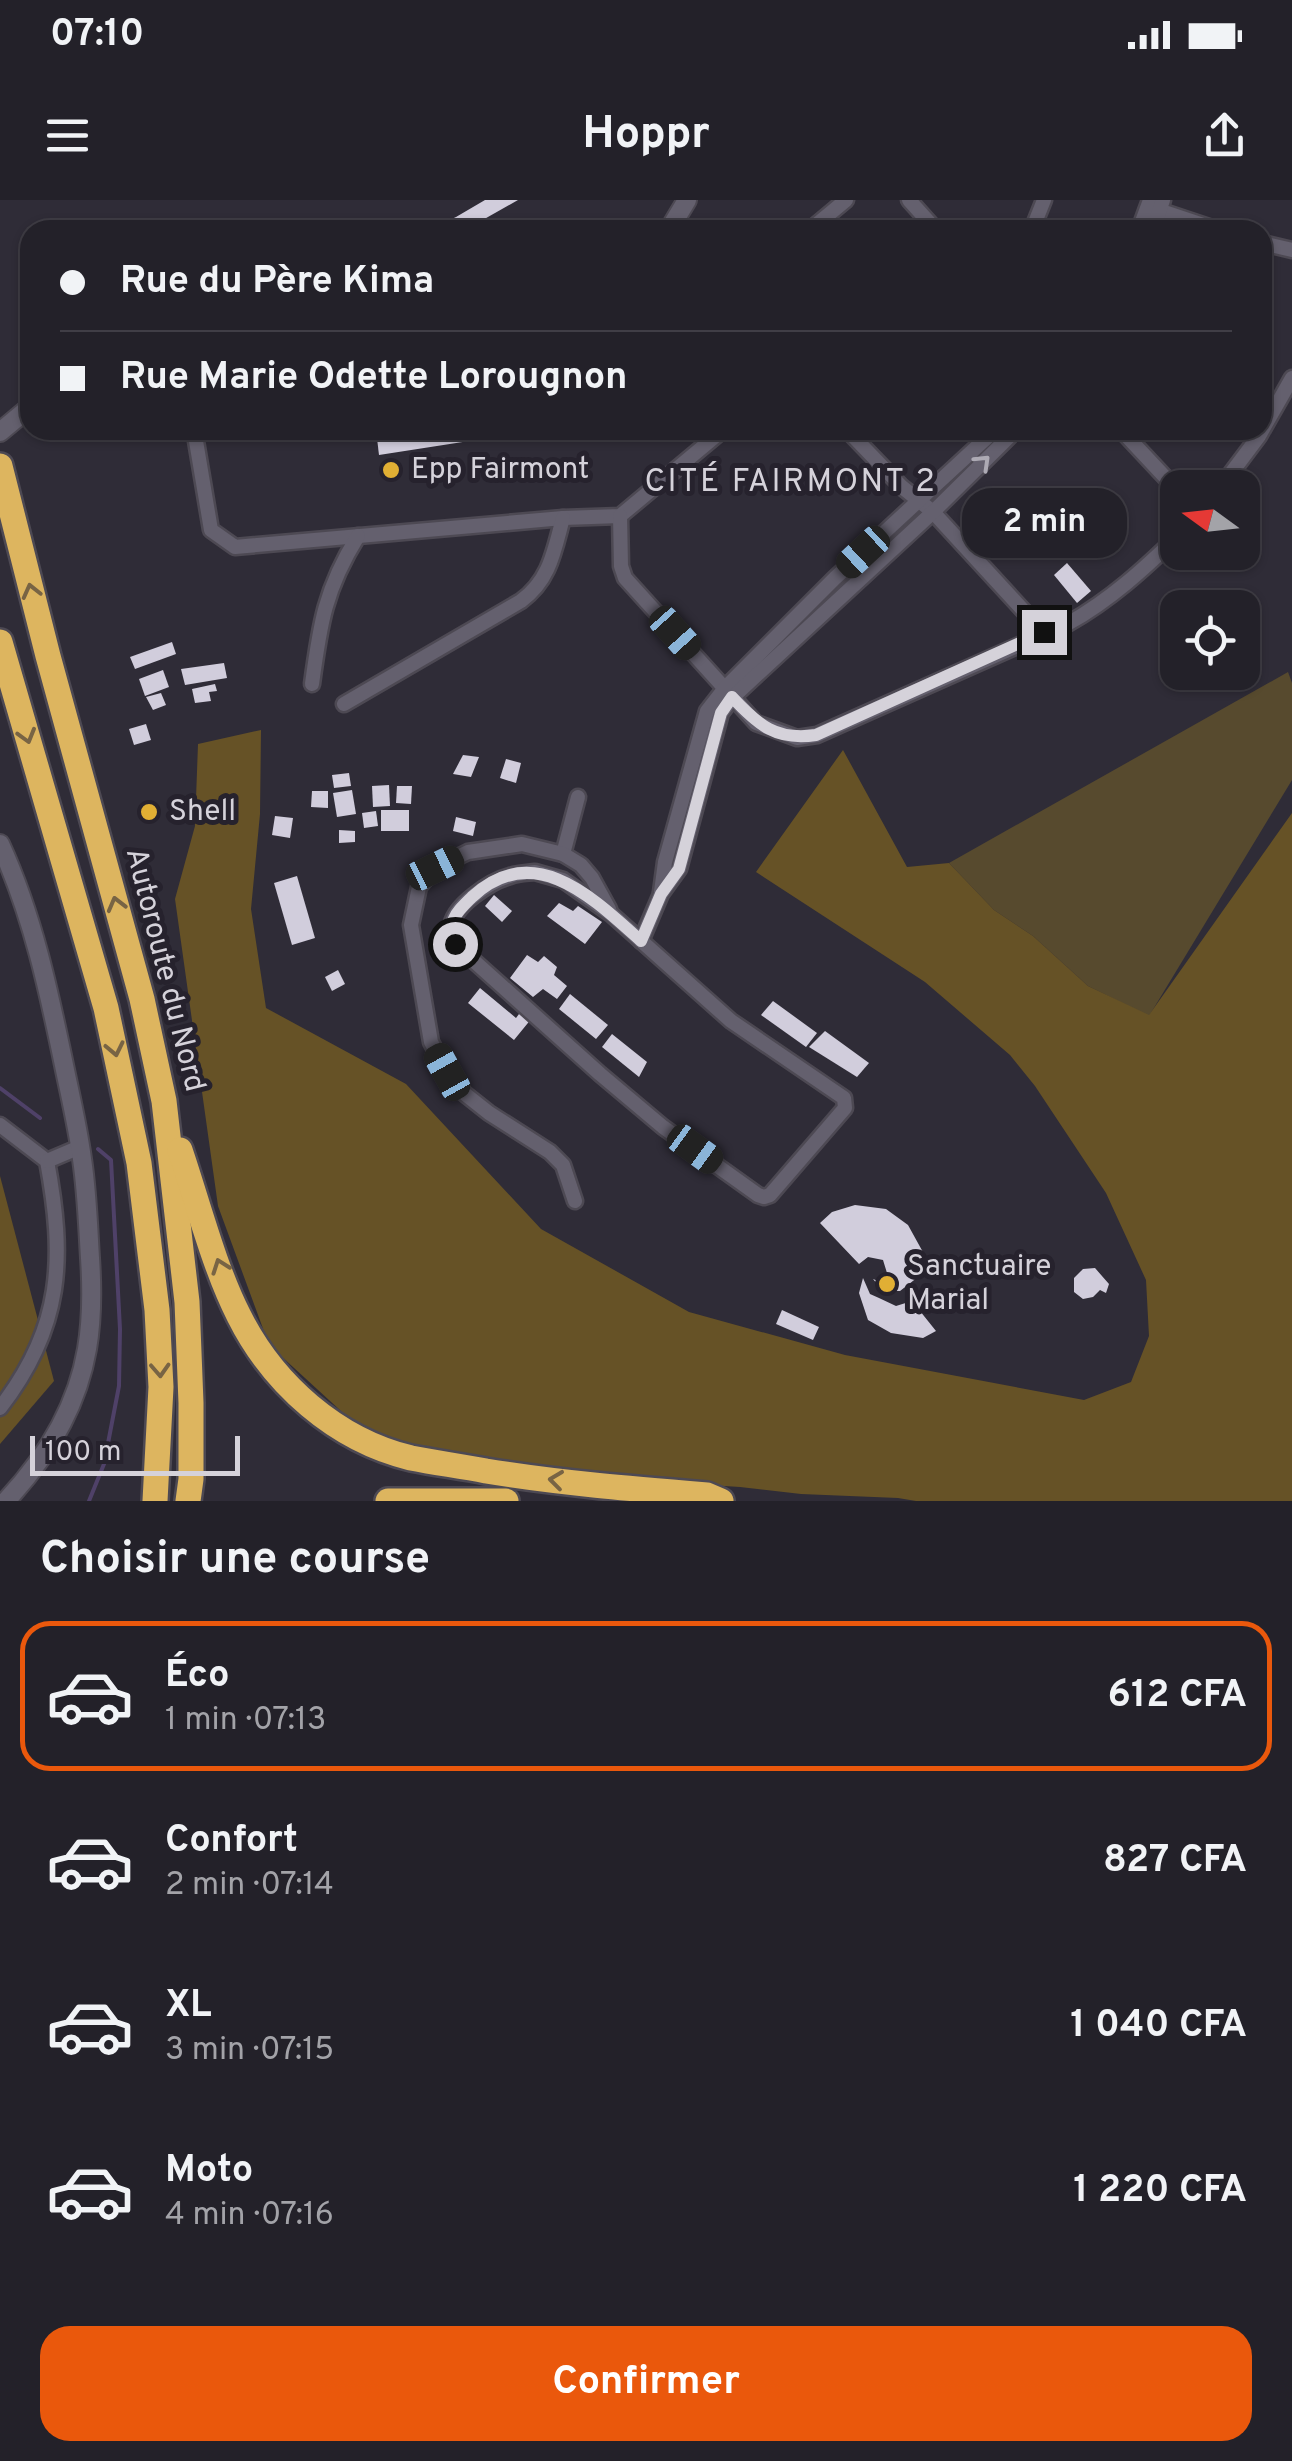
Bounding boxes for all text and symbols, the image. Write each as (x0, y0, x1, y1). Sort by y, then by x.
text: 07:10 (50, 11, 144, 60)
text: Hoppr (582, 107, 710, 164)
icon: menu (40, 108, 95, 163)
icon: share (1197, 108, 1252, 163)
text: Rue du Père Kima (120, 258, 434, 307)
text: Rue Marie Odette Lorougnon (120, 354, 628, 403)
place label: Epp Fairmont (411, 452, 589, 489)
one-way arrow (971, 456, 989, 474)
marker: Epp Fairmont (380, 459, 402, 481)
district label: CITÉ FAIRMONT 2 (645, 461, 937, 503)
north arrow (1160, 470, 1260, 570)
map controls (1160, 470, 1260, 690)
callout: 2 min (962, 487, 1126, 557)
text: 2 min (1003, 503, 1086, 543)
car (831, 521, 895, 583)
one-way arrow (22, 583, 43, 600)
button: locate (1160, 590, 1260, 690)
car (644, 601, 706, 665)
route end (1022, 610, 1067, 655)
one-way arrow (15, 727, 36, 744)
place label: Shell (169, 794, 236, 831)
marker: Shell (138, 801, 160, 823)
car (401, 841, 469, 895)
street label: Autoroute du Nord (116, 844, 212, 1096)
one-way arrow (107, 896, 128, 913)
route start (433, 922, 478, 967)
car (419, 1038, 475, 1106)
one-way arrow (103, 1040, 124, 1057)
car (662, 1119, 728, 1179)
place label: Sanctuaire Marial (907, 1249, 1051, 1320)
one-way arrow (211, 1258, 232, 1275)
marker: Sanctuaire Marial (876, 1273, 898, 1295)
one-way arrow (149, 1363, 170, 1379)
scale bar (30, 1431, 240, 1476)
text: 100 m (45, 1435, 121, 1471)
one-way arrow (547, 1470, 563, 1491)
text: Choisir une course (40, 1532, 430, 1589)
icon: car (45, 1651, 135, 1741)
text: Éco (165, 1652, 229, 1701)
text: 612 CFA (1108, 1672, 1247, 1721)
text: 1 min · 07:13 (165, 1701, 326, 1741)
icon: car (45, 1816, 135, 1906)
text: Confort (165, 1817, 298, 1866)
text: 827 CFA (1103, 1837, 1247, 1886)
text: 2 min · 07:14 (165, 1866, 334, 1906)
icon: car (45, 1981, 135, 2071)
text: XL (165, 1982, 212, 2031)
text: 1 040 CFA (1070, 2002, 1247, 2051)
text: 3 min · 07:15 (165, 2031, 334, 2071)
icon: car (45, 2146, 135, 2236)
text: Moto (165, 2147, 253, 2196)
text: 1 220 CFA (1073, 2167, 1247, 2216)
text: 4 min · 07:16 (165, 2196, 334, 2236)
button: Confirmer (40, 2326, 1252, 2441)

